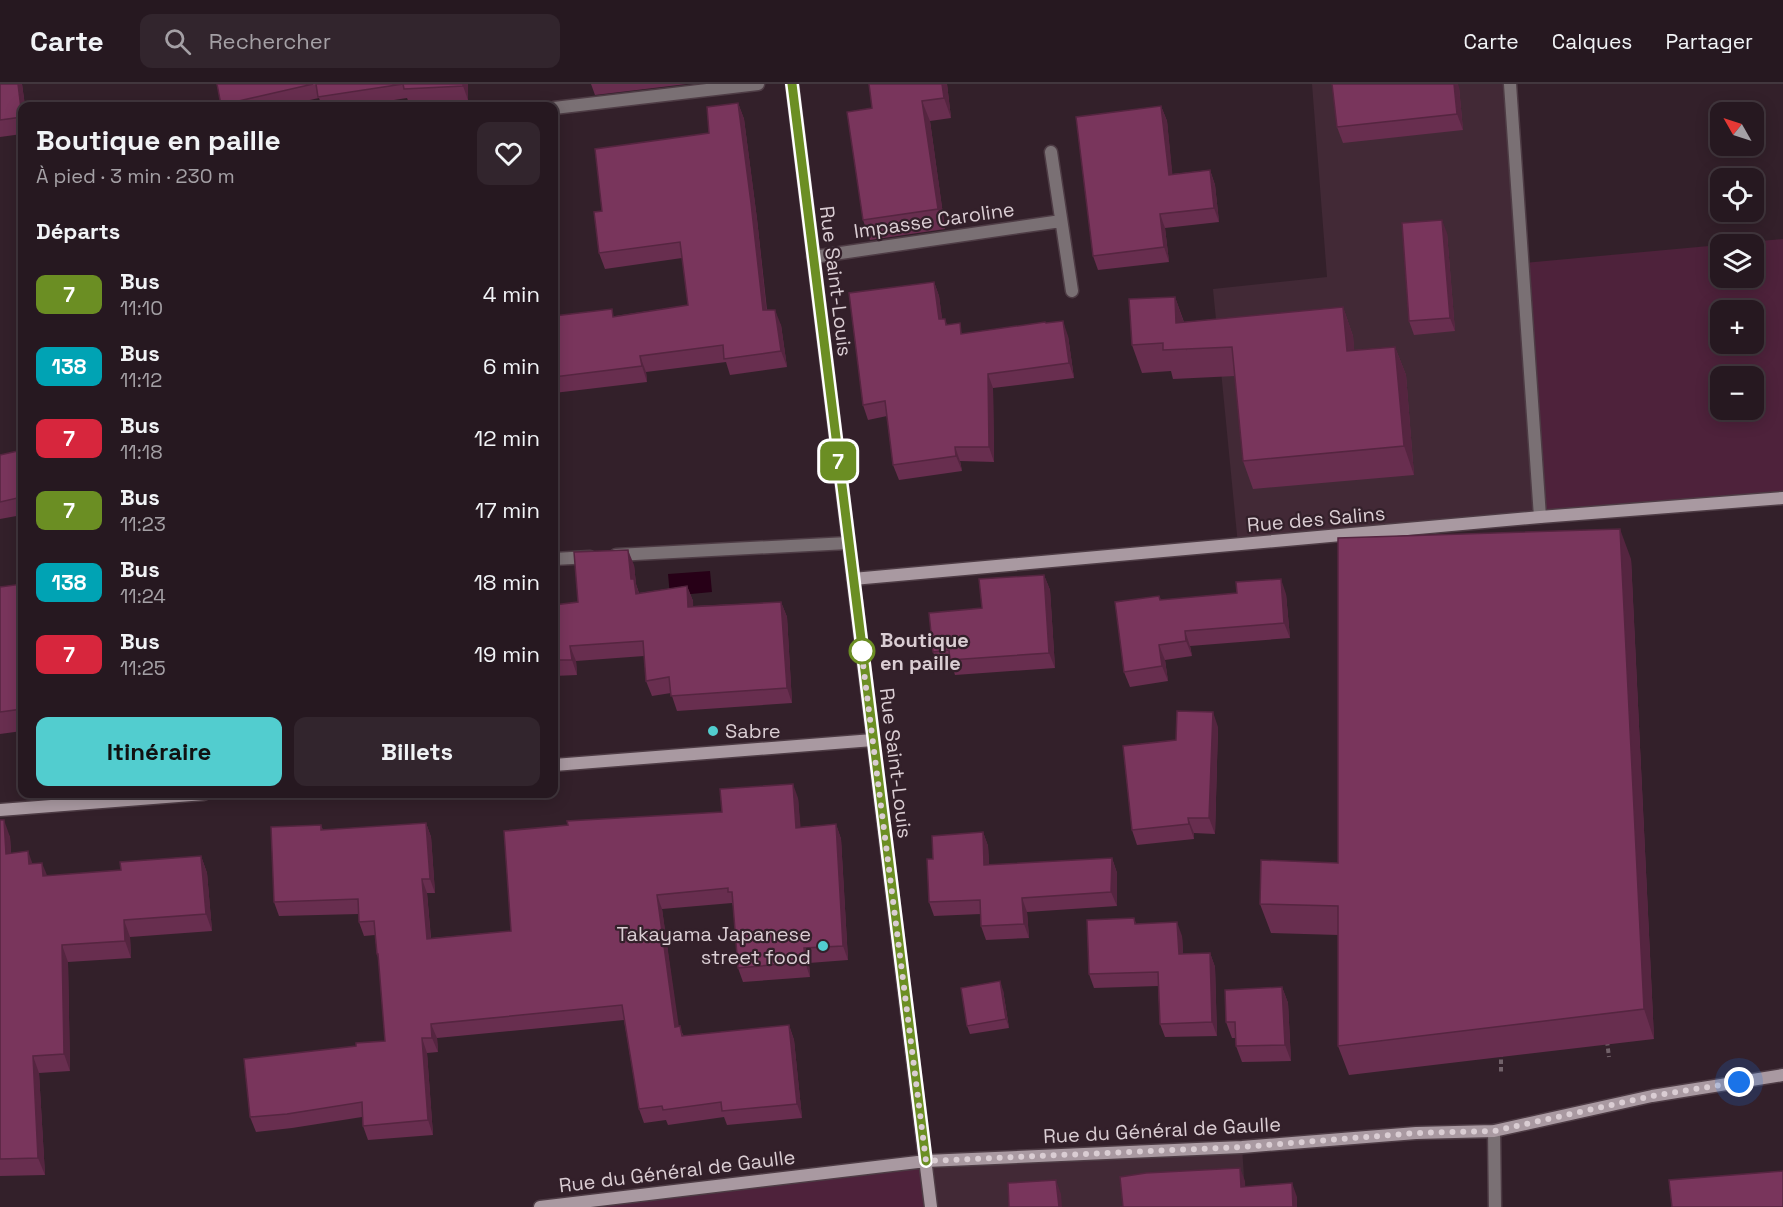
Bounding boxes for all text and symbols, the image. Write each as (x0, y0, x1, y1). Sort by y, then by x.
search box (140, 14, 560, 68)
text: Carte (30, 23, 104, 59)
icon: search (161, 25, 194, 58)
text: Rechercher (209, 27, 331, 55)
text: Carte (1464, 28, 1519, 55)
text: Calques (1552, 28, 1632, 55)
text: Partager (1665, 28, 1753, 55)
north arrow (1710, 102, 1764, 156)
map controls (1710, 102, 1764, 420)
text: Boutique en paille (36, 122, 281, 158)
button: heart (477, 122, 540, 185)
text: À pied · 3 min · 230 m (36, 163, 235, 189)
button: locate (1710, 168, 1764, 222)
street label: Impasse Caroline (852, 196, 1016, 244)
street label: Rue Saint-Louis (814, 204, 858, 358)
text: Départs (36, 217, 120, 245)
button: layers (1710, 234, 1764, 288)
text: Bus (120, 267, 160, 295)
text: 4 min (483, 280, 540, 308)
text: 7 (63, 281, 75, 308)
text: 11:10 (120, 295, 163, 321)
button: + (1710, 300, 1764, 354)
text: Bus (120, 339, 160, 367)
text: 6 min (483, 352, 540, 380)
text: 138 (52, 353, 86, 380)
button: − (1710, 366, 1764, 420)
text: 11:12 (120, 367, 162, 393)
text: Bus (120, 411, 160, 439)
text: 12 min (474, 424, 540, 452)
text: 7 (63, 425, 75, 452)
text: 11:18 (120, 439, 163, 465)
line badge: 7 (818, 442, 858, 481)
text: 7 (832, 448, 844, 475)
text: Bus (120, 483, 160, 511)
text: 17 min (475, 496, 540, 524)
text: 7 (63, 497, 75, 524)
street label: Rue des Salins (1246, 500, 1386, 538)
text: 11:23 (120, 511, 166, 537)
text: Bus (120, 555, 160, 583)
text: 18 min (474, 568, 540, 596)
text: 138 (52, 569, 86, 596)
text: 11:24 (120, 583, 166, 609)
text: Bus (120, 627, 160, 655)
place label: Boutique en paille (880, 627, 969, 676)
marker: Boutique en paille (849, 638, 875, 664)
text: 19 min (474, 640, 540, 668)
text: 7 (63, 641, 75, 668)
text: 11:25 (120, 655, 166, 681)
street label: Rue Saint-Louis (874, 686, 918, 840)
button: Itinéraire (36, 717, 282, 786)
button: Billets (294, 717, 540, 786)
place label: Sabre (725, 718, 781, 744)
marker: Sabre (706, 724, 720, 738)
place label: Takayama Japanese street food (616, 921, 811, 970)
marker: Takayama Japanese street food (816, 939, 830, 953)
your location (1724, 1067, 1754, 1097)
street label: Rue du Général de Gaulle (1042, 1111, 1282, 1149)
street label: Rue du Général de Gaulle (557, 1144, 797, 1198)

